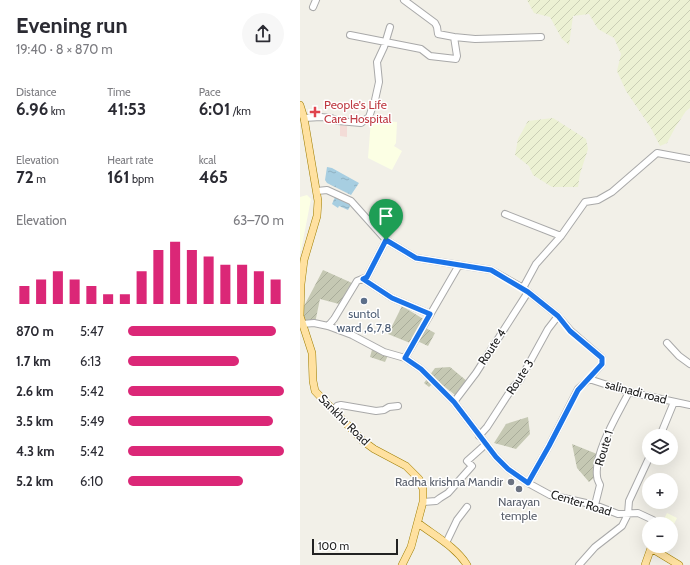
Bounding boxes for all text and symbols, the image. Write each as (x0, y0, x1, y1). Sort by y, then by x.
text: Evening run (16, 12, 128, 39)
button: share (242, 13, 284, 55)
text: 19:40 · 8 × 870 m (16, 41, 113, 57)
text: Distance (16, 85, 57, 99)
text: Time (107, 85, 131, 99)
text: Pace (199, 85, 221, 99)
place label: People's Life Care Hospital (324, 97, 392, 126)
text: 6.96 (16, 99, 48, 119)
text: 41:53 (107, 99, 146, 119)
text: 6:01 (199, 99, 230, 119)
text: km (48, 104, 65, 118)
text: /km (230, 104, 251, 118)
marker: People's Life Care Hospital (309, 106, 321, 118)
text: Elevation (16, 153, 59, 167)
text: Heart rate (107, 153, 153, 167)
text: kcal (199, 153, 216, 167)
text: 72 (16, 167, 34, 187)
text: 161 (107, 167, 129, 187)
text: 465 (199, 167, 228, 187)
text: m (34, 172, 46, 186)
text: bpm (129, 172, 154, 186)
pin (369, 199, 403, 240)
icon: arrive (375, 205, 397, 227)
text: Elevation (16, 212, 67, 228)
text: 63–70 m (233, 212, 284, 228)
marker: suntol ward ,6,7,8 (359, 296, 369, 306)
place label: suntol ward ,6,7,8 (337, 306, 391, 335)
text: 870 m (16, 323, 54, 339)
text: 5:47 (80, 323, 104, 339)
street label: Route 4 (474, 326, 509, 367)
text: 1.7 km (16, 353, 51, 369)
text: 6:13 (80, 353, 101, 369)
street label: Route 3 (503, 356, 537, 397)
street label: salinadi road (604, 376, 669, 407)
text: 2.6 km (16, 383, 54, 399)
text: 5:42 (80, 383, 104, 399)
street label: Sankhu Road (316, 391, 373, 448)
text: 3.5 km (16, 413, 53, 429)
text: 5:49 (80, 413, 105, 429)
street label: Route 1 (591, 428, 616, 468)
map controls (642, 429, 678, 553)
button: layers (642, 429, 678, 465)
text: 4.3 km (16, 443, 55, 459)
text: 5:42 (80, 443, 104, 459)
text: 5.2 km (16, 473, 53, 489)
text: 6:10 (80, 473, 103, 489)
button: + (642, 473, 678, 509)
place label: Radha krishna Mandir (395, 474, 503, 489)
marker: Radha krishna Mandir (506, 477, 516, 487)
marker: Narayan temple (514, 484, 524, 494)
street label: Center Road (549, 486, 613, 519)
place label: Narayan temple (498, 494, 540, 523)
button: − (642, 517, 678, 553)
scale bar (312, 537, 398, 556)
text: 100 m (318, 539, 349, 553)

